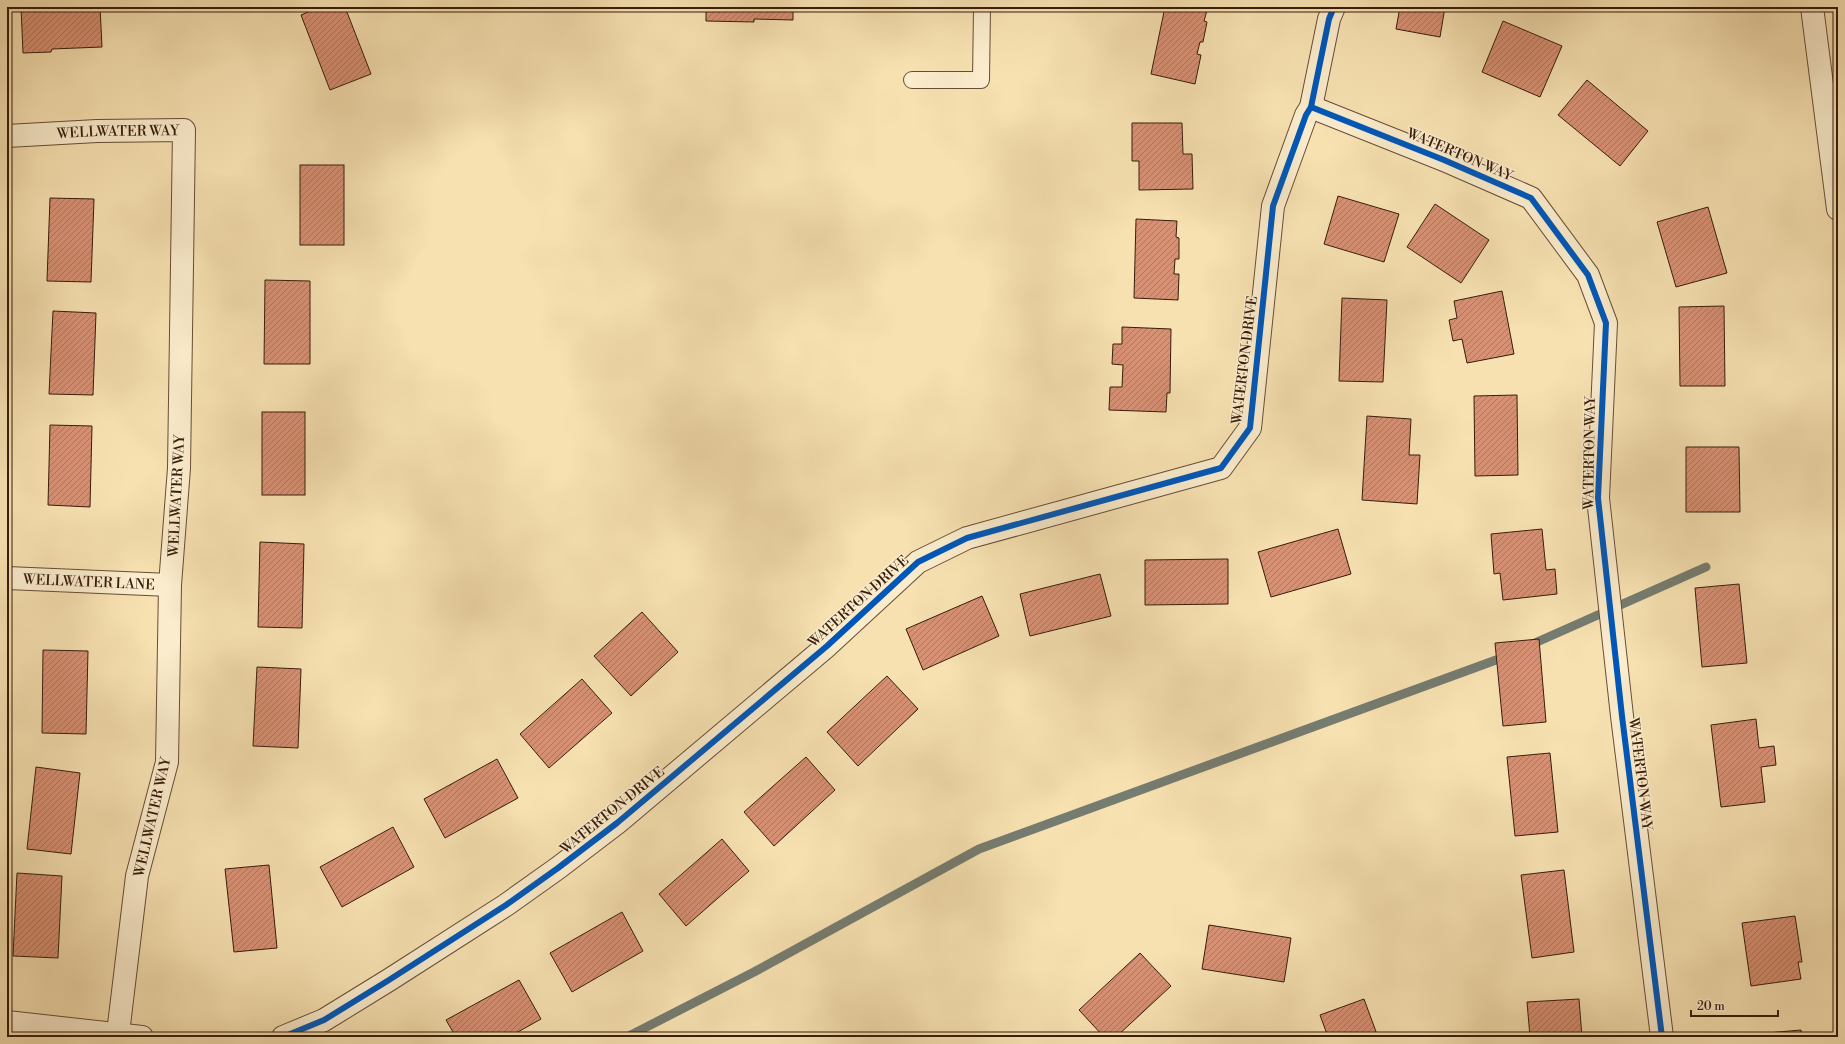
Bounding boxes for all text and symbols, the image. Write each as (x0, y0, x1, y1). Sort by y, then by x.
street label: WELLWATER WAY (55, 122, 180, 143)
street label: WATERTON WAY (1403, 124, 1516, 186)
street label: WATERTON DRIVE (1228, 295, 1262, 426)
street label: WATERTON WAY (1580, 395, 1600, 511)
street label: WELLWATER WAY (165, 434, 189, 559)
street label: WATERTON DRIVE (804, 552, 913, 652)
street label: WELLWATER LANE (22, 571, 155, 594)
street label: WATERTON WAY (1624, 716, 1656, 832)
street label: WELLWATER WAY (130, 755, 176, 880)
street label: WATERTON DRIVE (556, 763, 669, 859)
scale bar (1691, 992, 1778, 1018)
text: 20 m (1697, 999, 1725, 1014)

